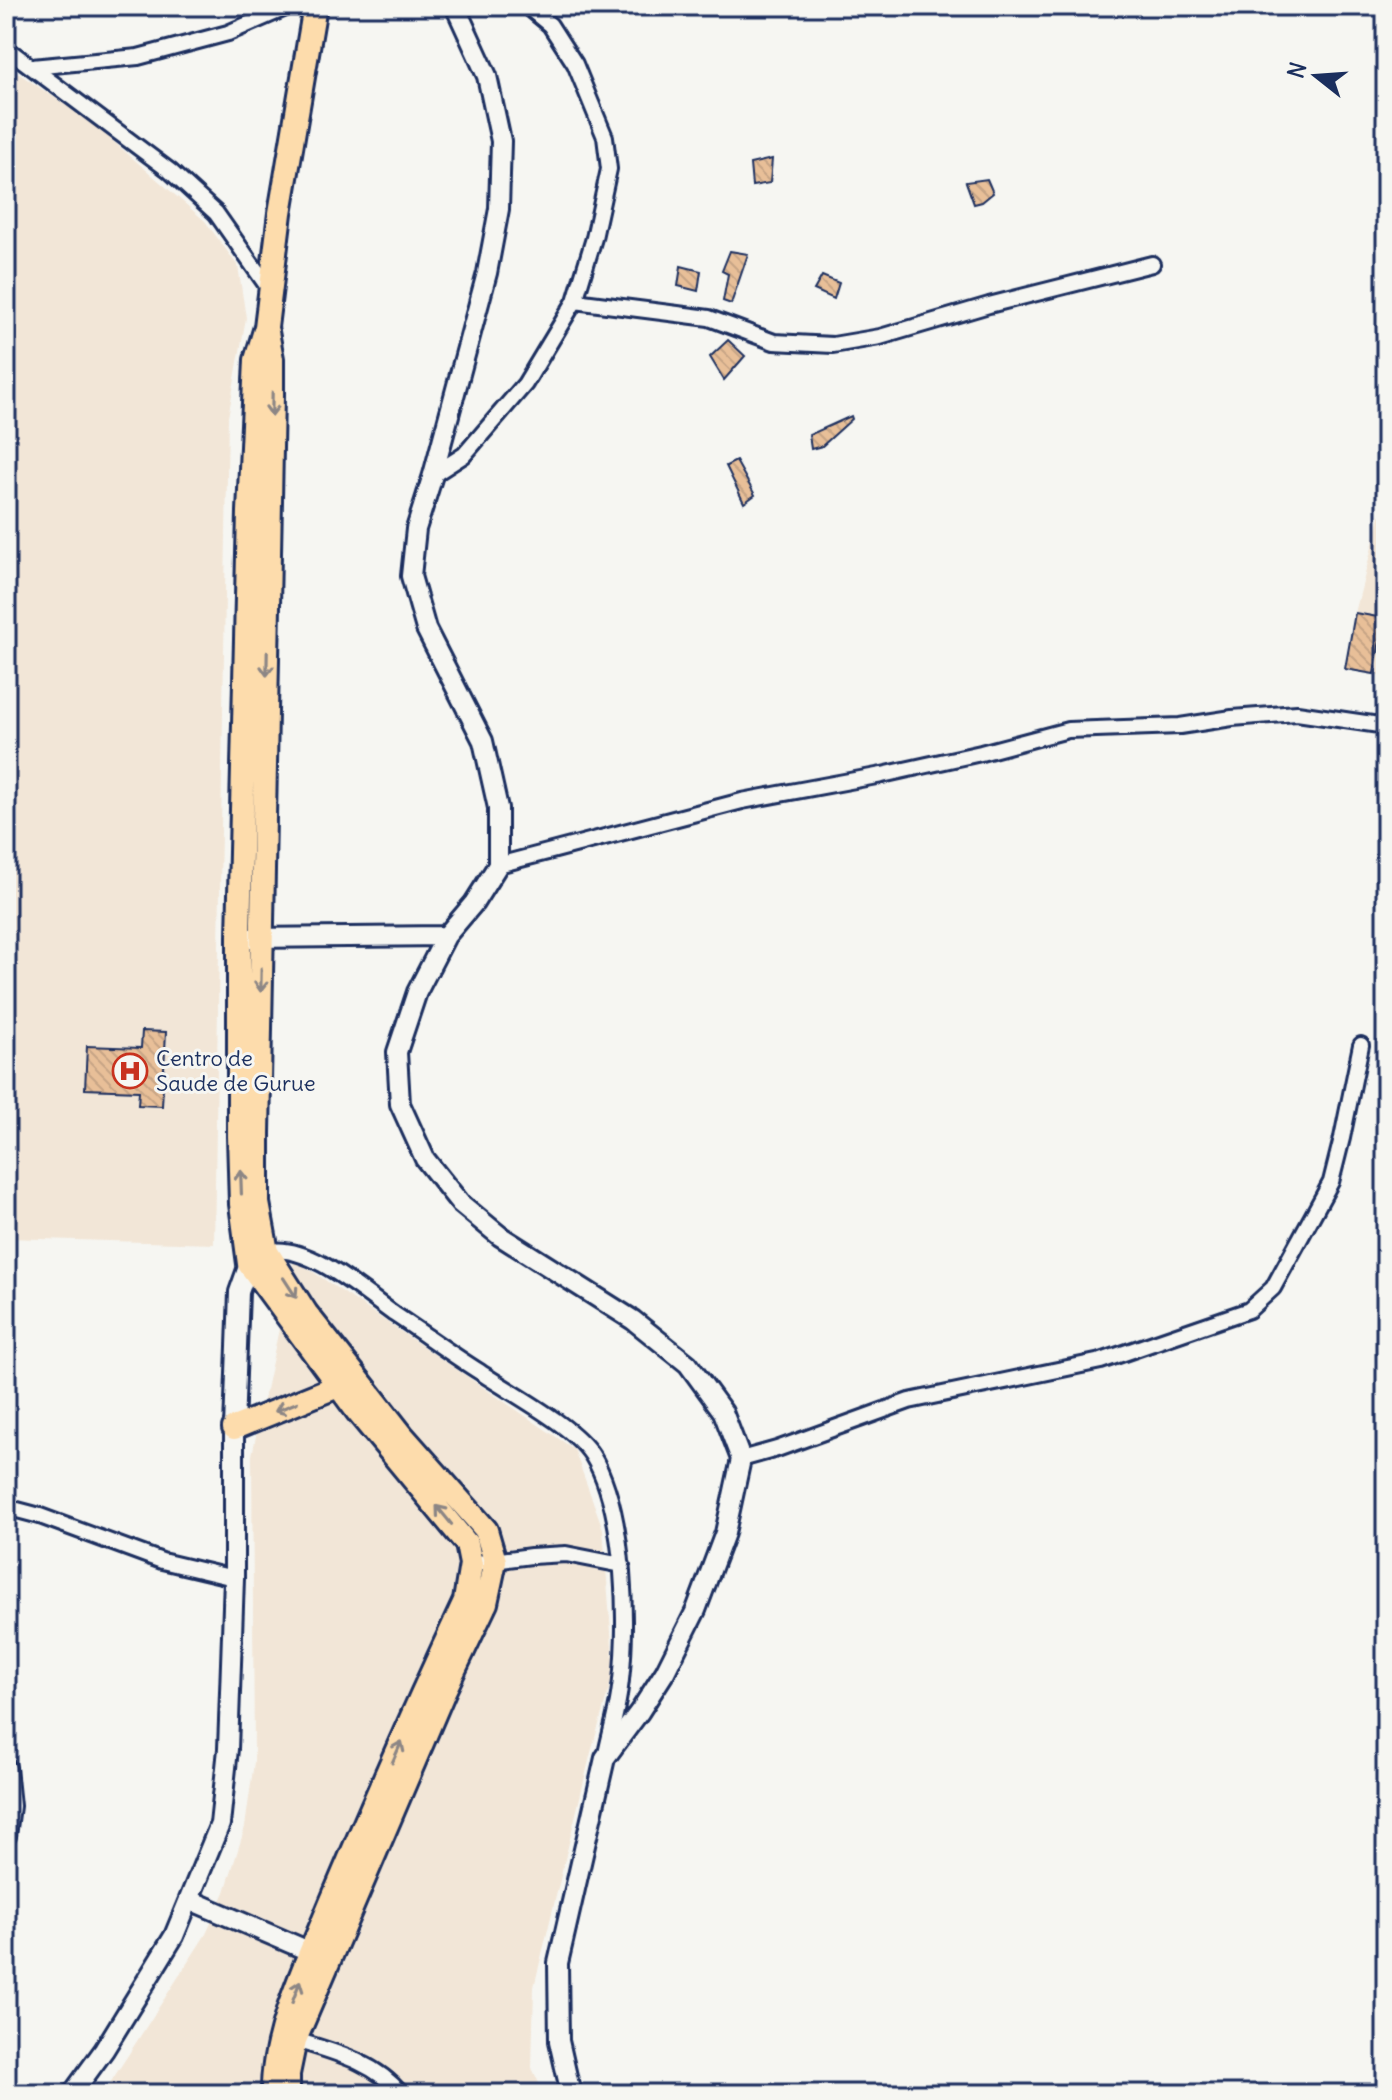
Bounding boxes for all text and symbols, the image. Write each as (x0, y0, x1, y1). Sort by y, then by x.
north arrow (1276, 36, 1356, 116)
text: N (1281, 59, 1312, 82)
one-way arrow (264, 390, 280, 417)
one-way arrow (259, 650, 275, 677)
one-way arrow (253, 966, 269, 993)
place label: Centro de Saude de Gurue (156, 1044, 316, 1097)
hospital icon: Centro de Saude de Gurue (111, 1052, 149, 1090)
one-way arrow (233, 1169, 248, 1196)
one-way arrow (282, 1277, 299, 1299)
one-way arrow (274, 1401, 299, 1415)
one-way arrow (435, 1505, 453, 1526)
one-way arrow (390, 1740, 405, 1764)
one-way arrow (290, 1979, 305, 2004)

